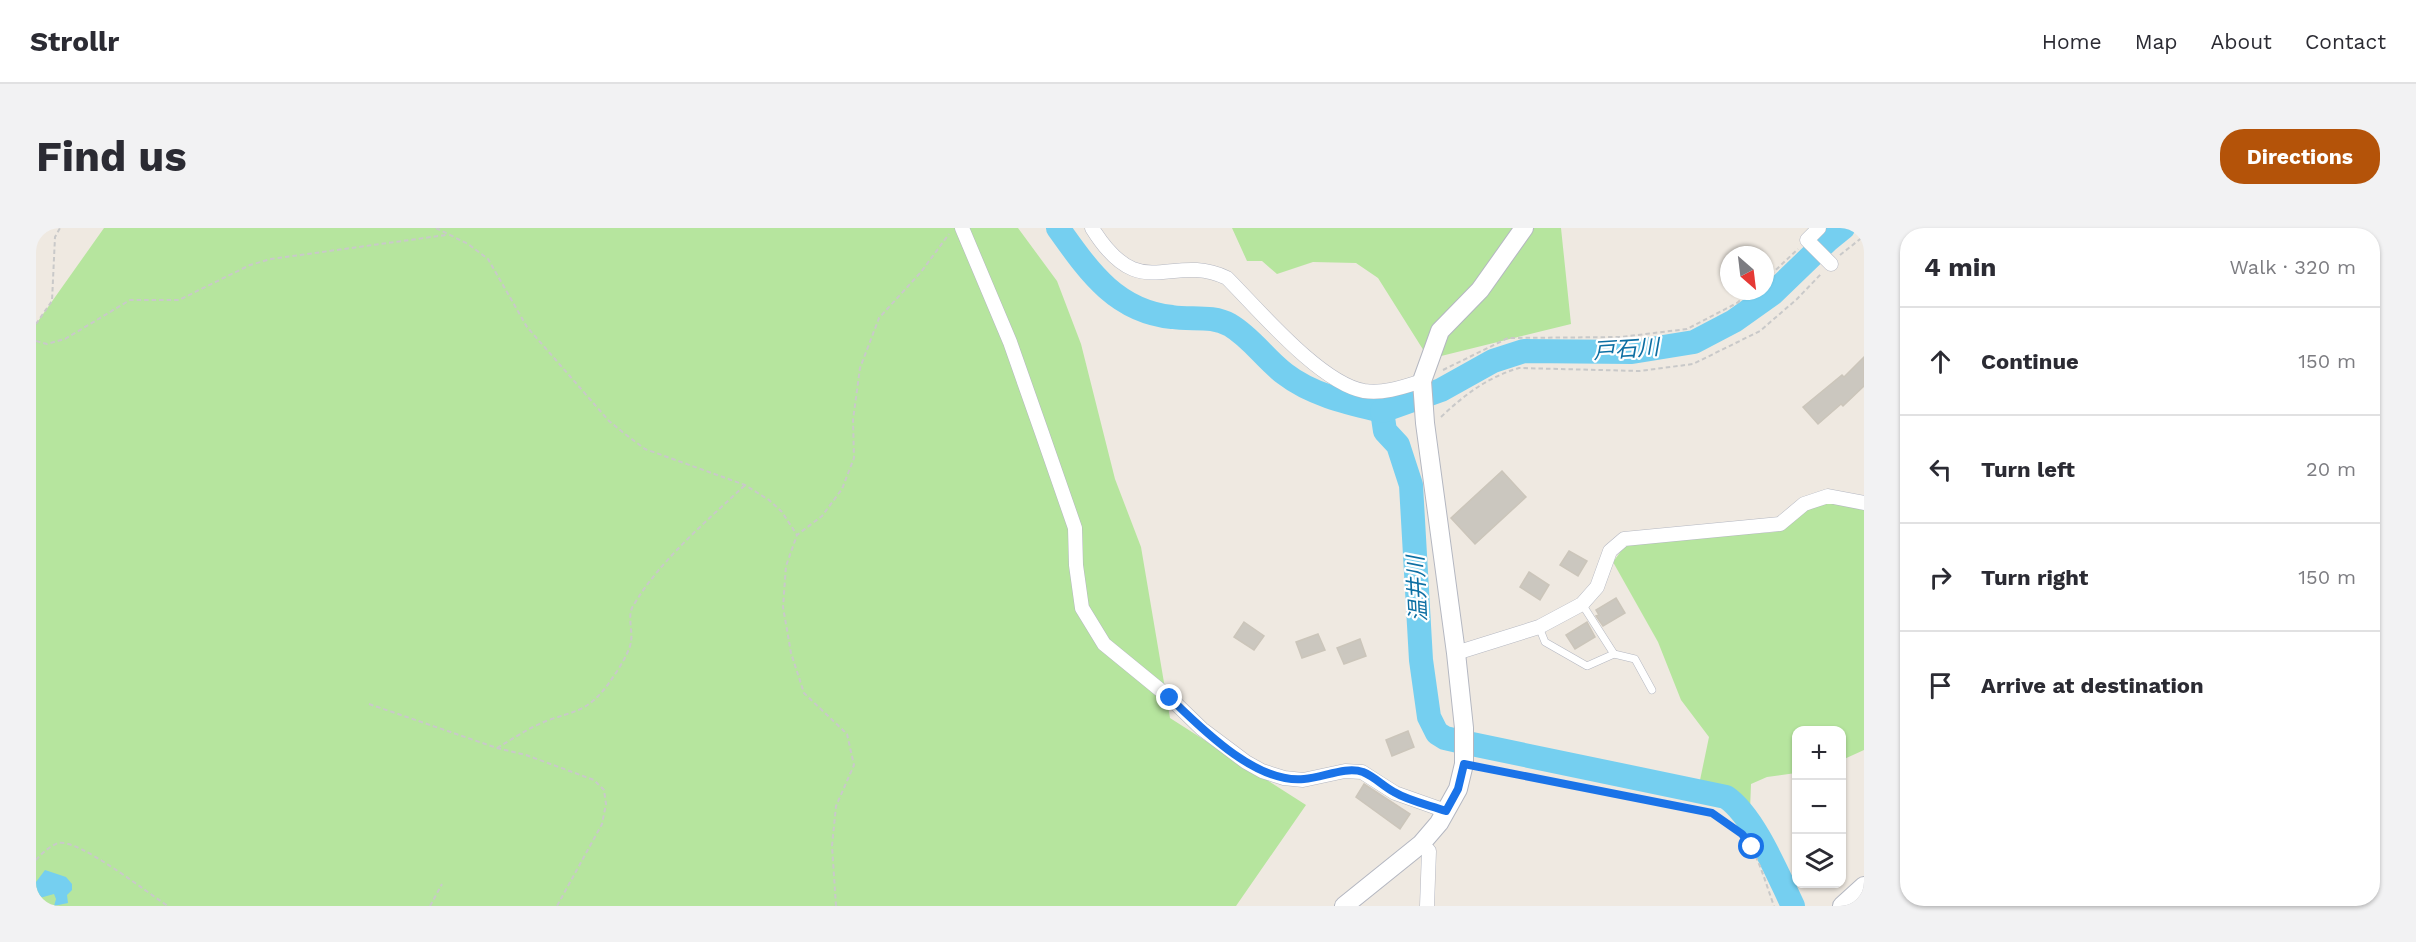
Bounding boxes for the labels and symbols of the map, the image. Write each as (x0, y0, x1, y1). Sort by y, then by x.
north arrow (1720, 246, 1774, 300)
water label: 戸石川 (1592, 334, 1662, 364)
water label: 温井川 (1403, 553, 1431, 623)
route end (1156, 684, 1182, 710)
route start (1738, 833, 1764, 859)

